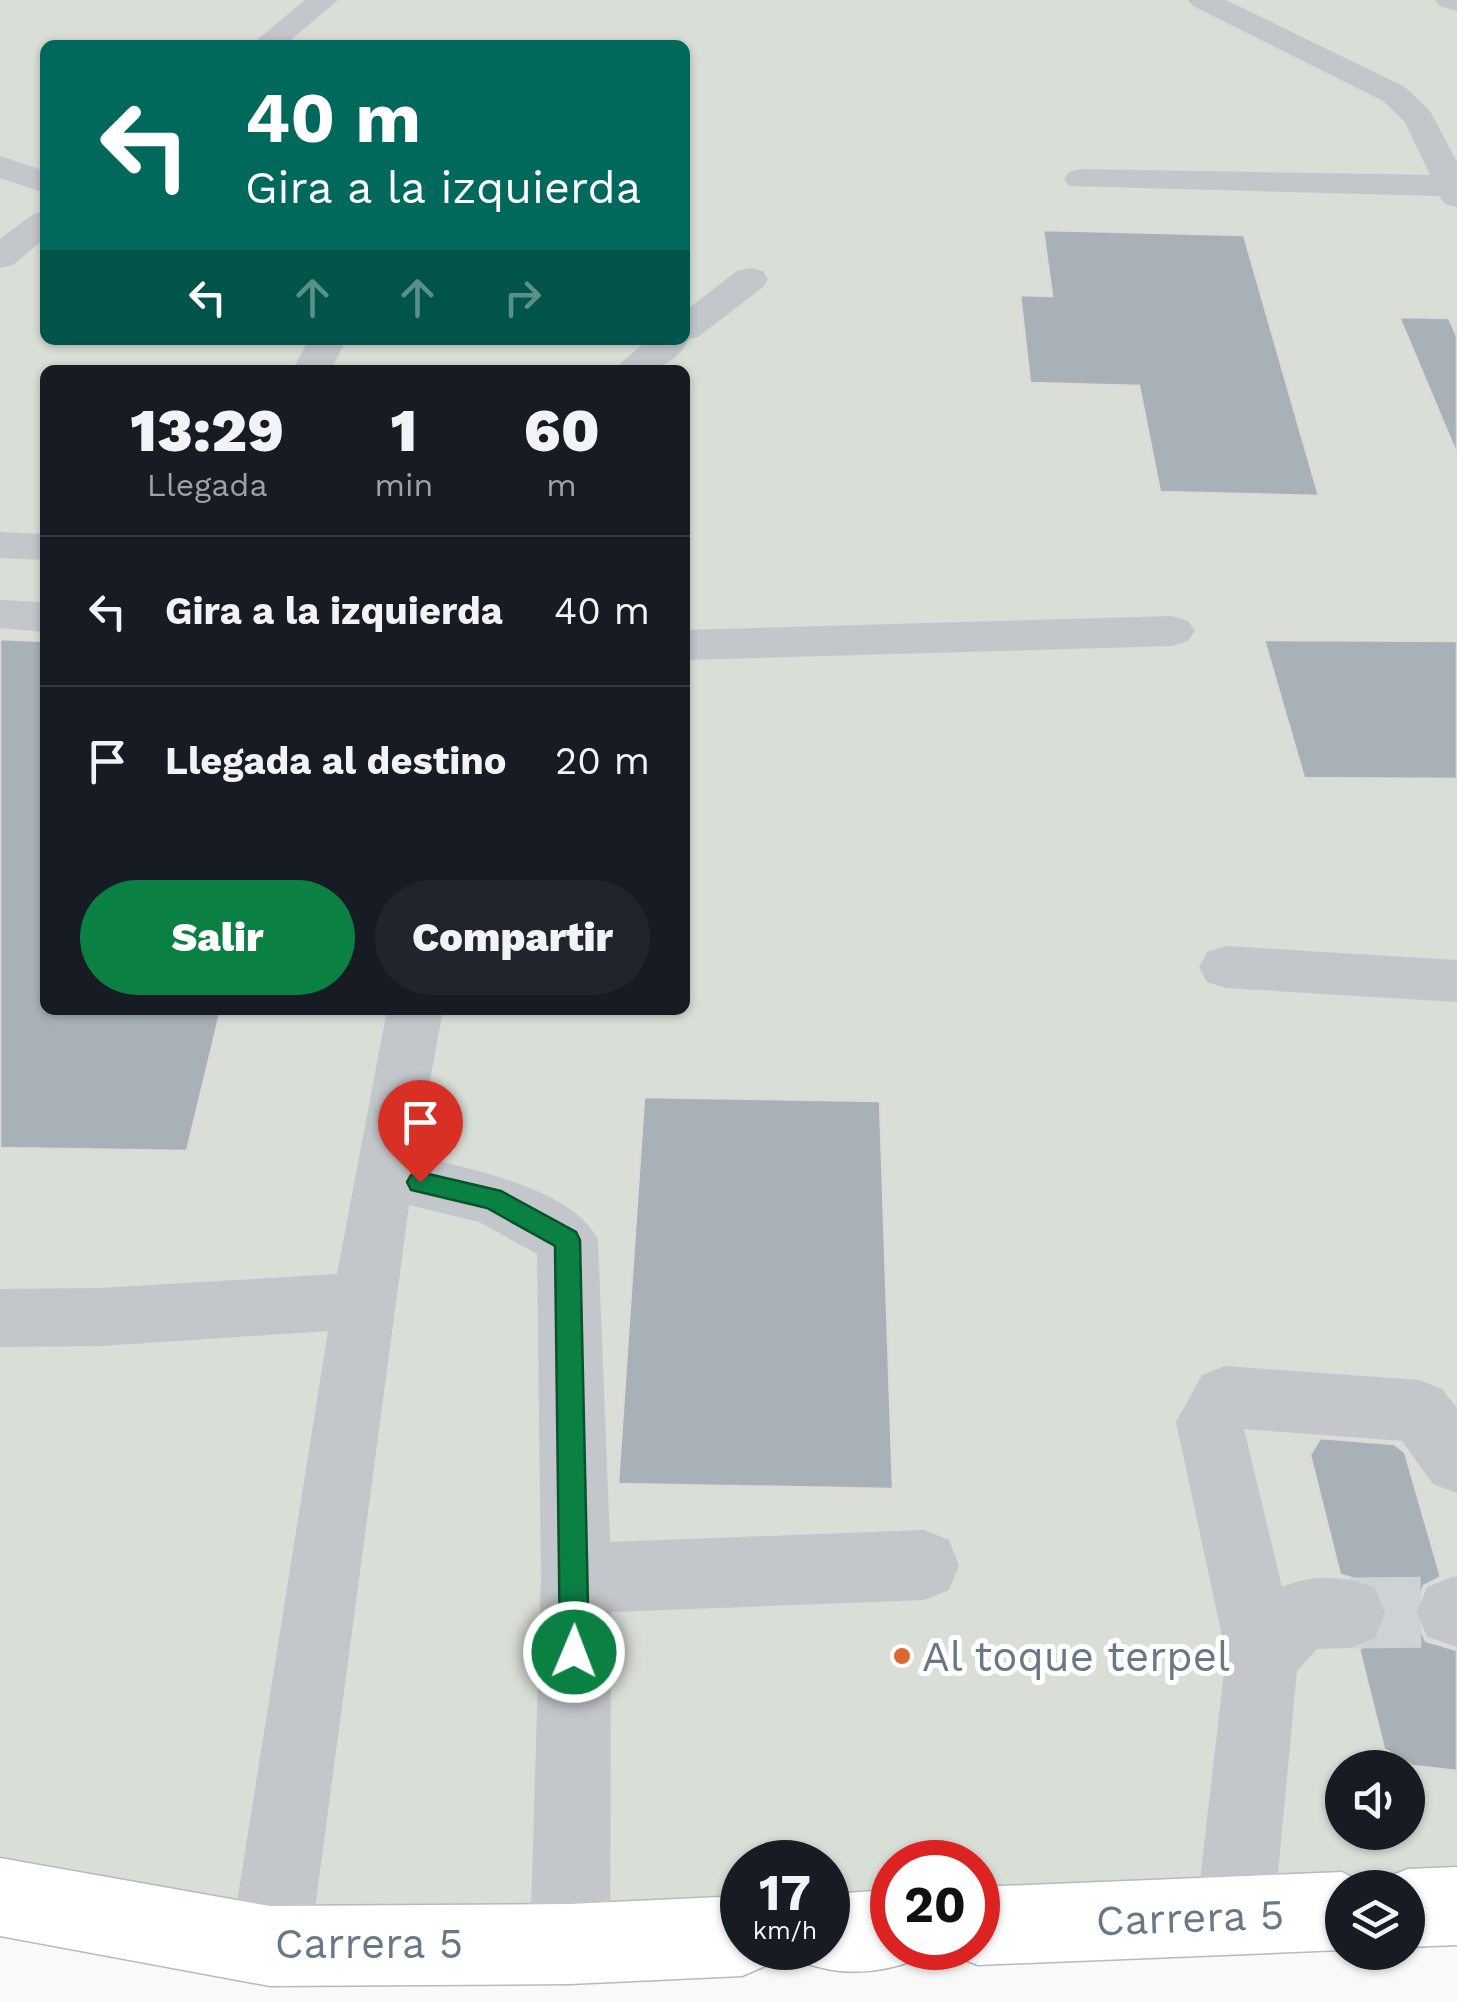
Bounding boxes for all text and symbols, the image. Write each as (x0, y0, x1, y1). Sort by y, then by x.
text: 40 m (245, 77, 421, 159)
icon: left (80, 80, 210, 210)
text: Gira a la izquierda (245, 161, 641, 214)
icon: left (180, 270, 235, 325)
icon: ahead (285, 270, 340, 325)
icon: ahead (390, 270, 445, 325)
icon: right (495, 270, 550, 325)
text: 13:29 (130, 395, 284, 466)
text: 1 (390, 395, 417, 466)
text: 60 (524, 395, 600, 466)
text: Llegada (147, 466, 268, 504)
text: min (374, 466, 433, 504)
text: m (546, 466, 577, 504)
icon: left (80, 584, 135, 639)
text: Gira a la izquierda (165, 589, 503, 633)
text: 40 m (554, 589, 650, 633)
icon: arrive (80, 734, 135, 789)
text: Llegada al destino (165, 739, 507, 783)
text: 20 m (555, 739, 650, 783)
button: Salir (80, 880, 355, 995)
button: Compartir (375, 880, 650, 995)
pin (378, 1080, 463, 1183)
icon: arrive (393, 1095, 448, 1150)
position arrow (522, 1600, 626, 1704)
place label: Al toque terpel (922, 1632, 1230, 1681)
marker: Al toque terpel (891, 1645, 913, 1667)
map controls (1325, 1750, 1425, 1970)
button: sound (1325, 1750, 1425, 1850)
speed limit sign: 20 (870, 1840, 1000, 1970)
text: 17 (759, 1863, 811, 1922)
button: layers (1325, 1870, 1425, 1970)
street label: Carrera 5 (1095, 1890, 1285, 1945)
text: km/h (753, 1916, 817, 1945)
street label: Carrera 5 (275, 1919, 463, 1968)

